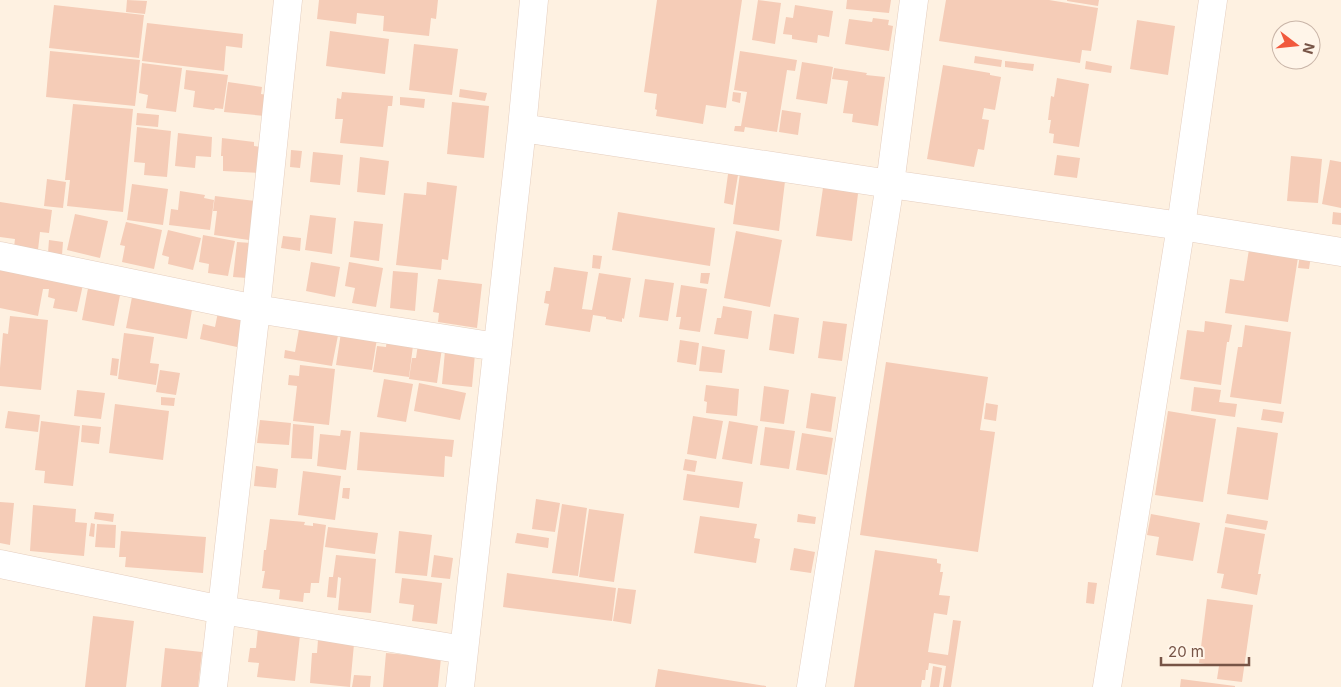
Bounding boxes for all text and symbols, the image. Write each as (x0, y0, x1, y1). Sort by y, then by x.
north arrow (1271, 20, 1321, 70)
text: N (1299, 41, 1319, 56)
scale bar (1161, 634, 1248, 666)
text: 20 m (1168, 642, 1204, 661)

